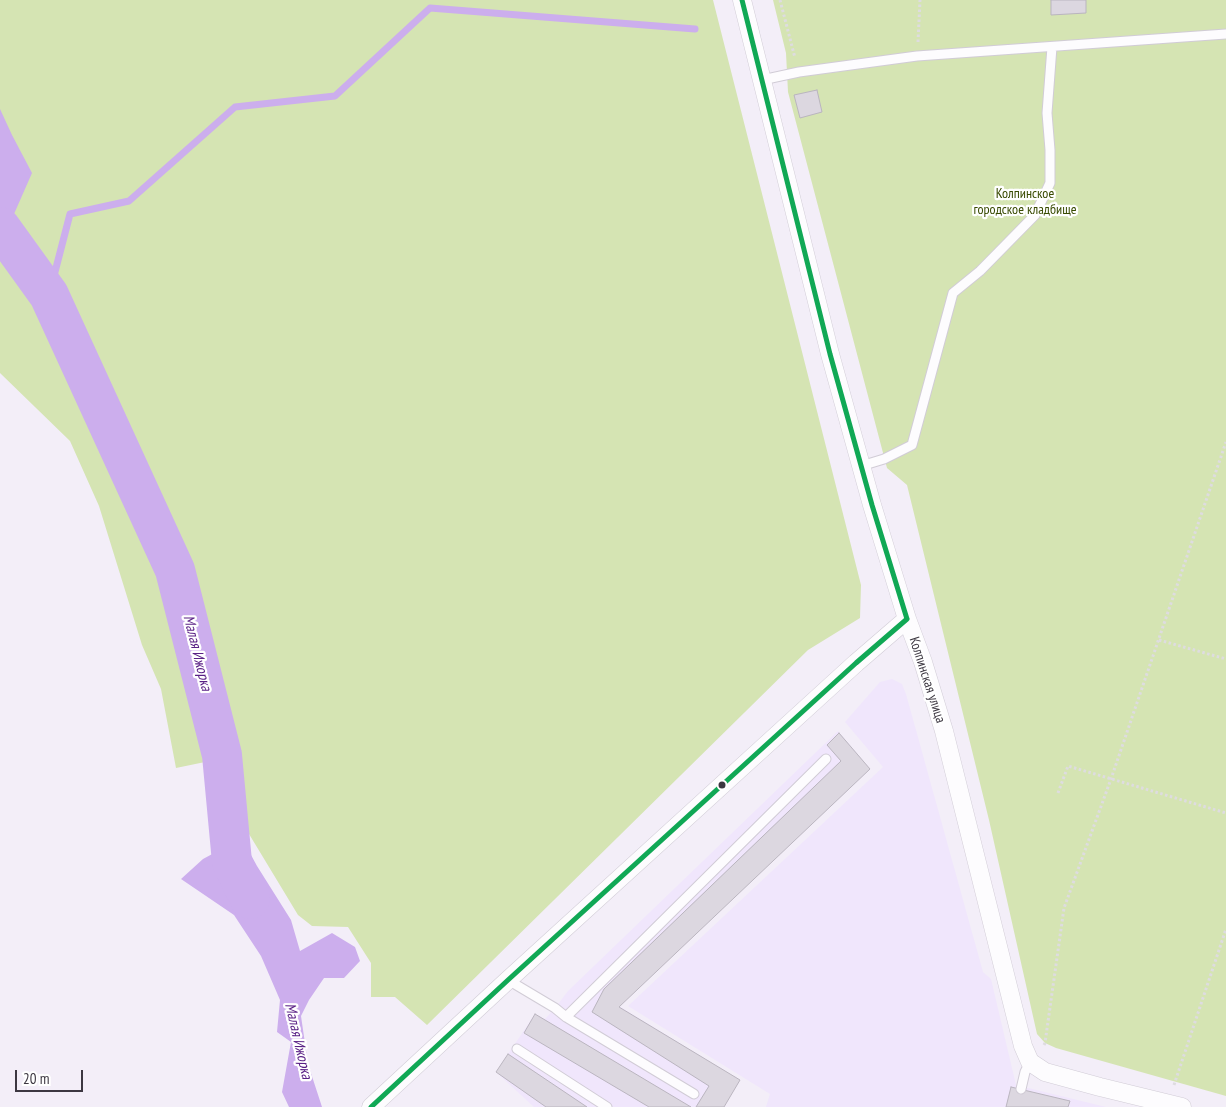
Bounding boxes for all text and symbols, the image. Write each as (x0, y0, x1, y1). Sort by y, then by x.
park label: Колпинское городское кладбище (973, 186, 1077, 218)
water label: Малая Ижорка (179, 613, 215, 693)
street label: Колпинская улица (905, 635, 949, 725)
unlabelled marker (717, 780, 727, 790)
water label: Малая Ижорка (281, 1001, 315, 1081)
scale bar (18, 1060, 85, 1092)
text: 20 m (23, 1069, 49, 1088)

